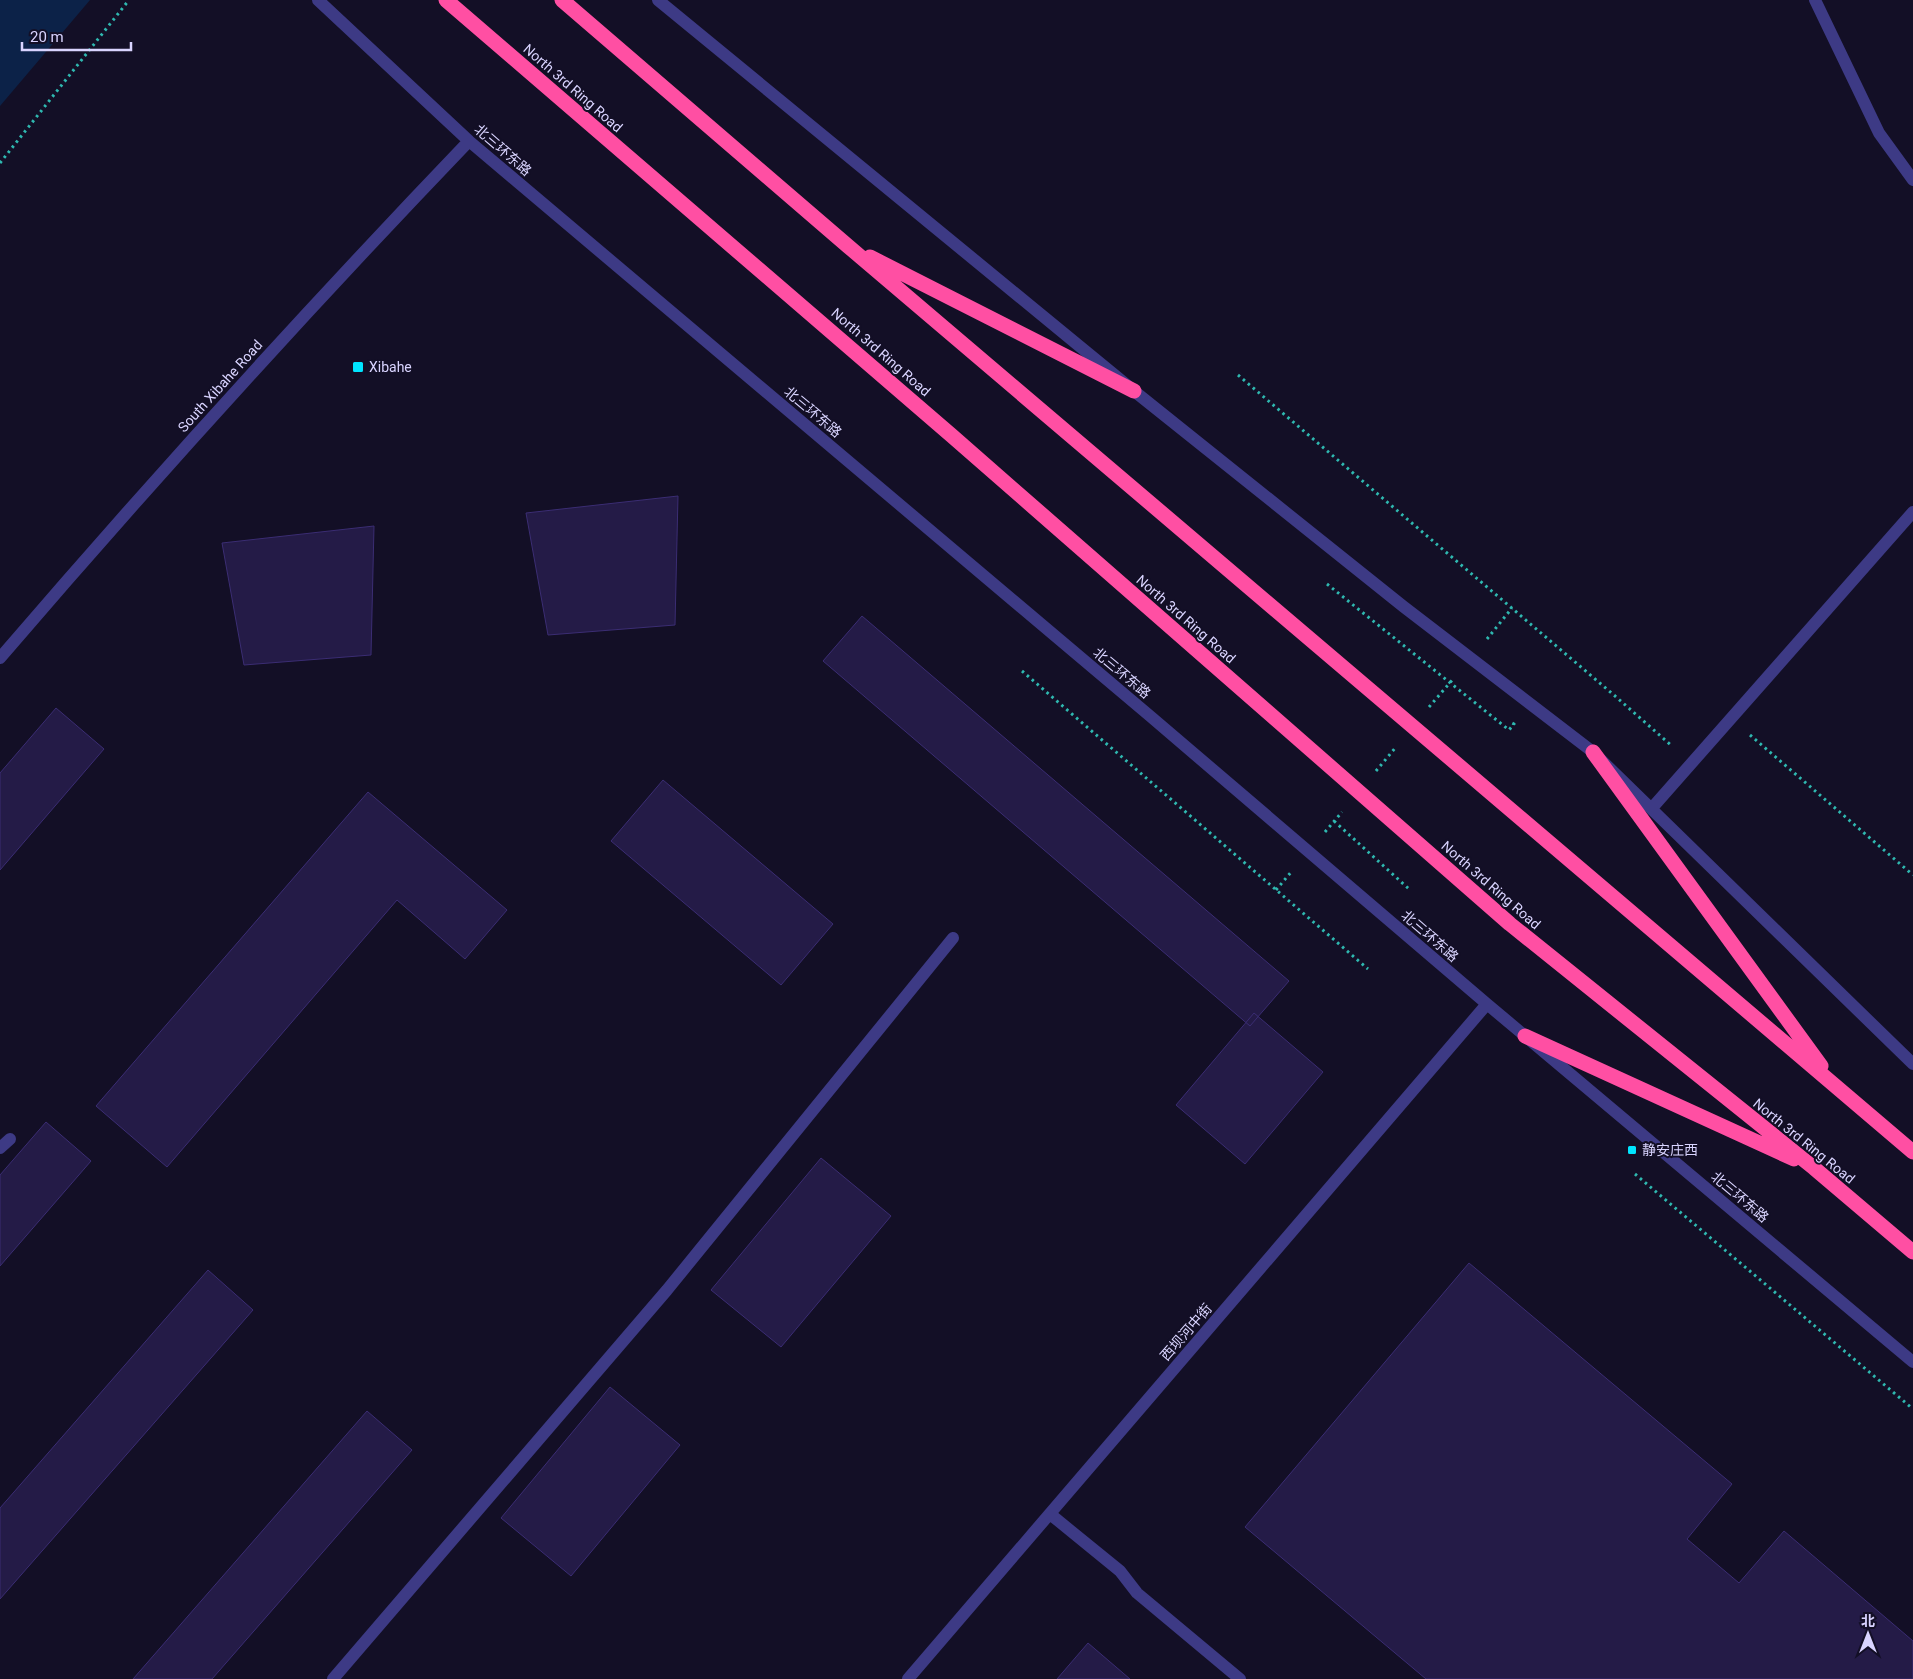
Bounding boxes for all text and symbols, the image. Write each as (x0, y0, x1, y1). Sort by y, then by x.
scale bar (22, 20, 131, 52)
text: 20 m (30, 28, 64, 46)
street label: North 3rd Ring Road (520, 41, 626, 135)
street label: 北三环东路 (471, 121, 535, 179)
street label: North 3rd Ring Road (828, 305, 934, 399)
street label: South Xibahe Road (175, 337, 265, 435)
place label: Xibahe (369, 359, 412, 375)
marker: Xibahe (351, 360, 365, 374)
street label: 北三环东路 (781, 383, 845, 441)
street label: North 3rd Ring Road (1133, 572, 1239, 666)
street label: 北三环东路 (1090, 644, 1154, 702)
street label: North 3rd Ring Road (1438, 838, 1544, 932)
street label: 北三环东路 (1398, 907, 1462, 965)
street label: North 3rd Ring Road (1750, 1095, 1858, 1187)
place label: 静安庄西 (1642, 1142, 1698, 1158)
marker: 静安庄西 (1626, 1144, 1638, 1156)
street label: 北三环东路 (1708, 1168, 1772, 1226)
street label: 西坝河中街 (1157, 1300, 1215, 1364)
north arrow (1843, 1609, 1893, 1659)
text: 北 (1861, 1613, 1875, 1629)

